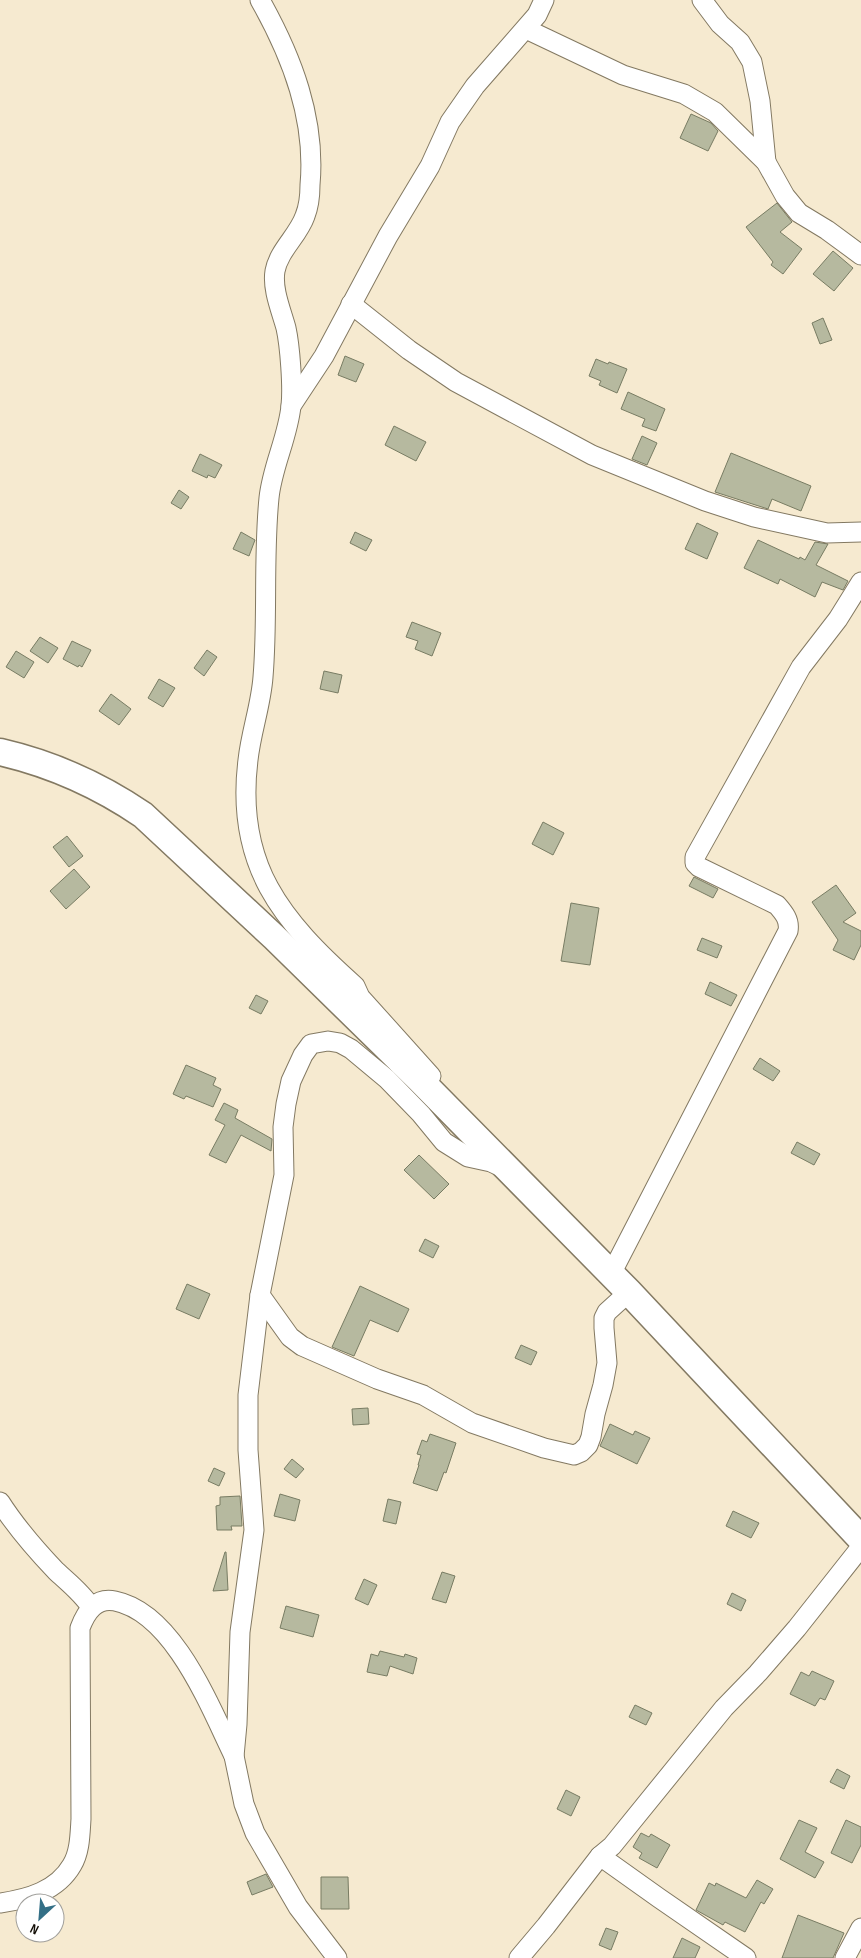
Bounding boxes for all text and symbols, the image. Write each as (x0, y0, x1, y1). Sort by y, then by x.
north arrow (15, 1893, 65, 1943)
text: N (27, 1920, 42, 1939)

